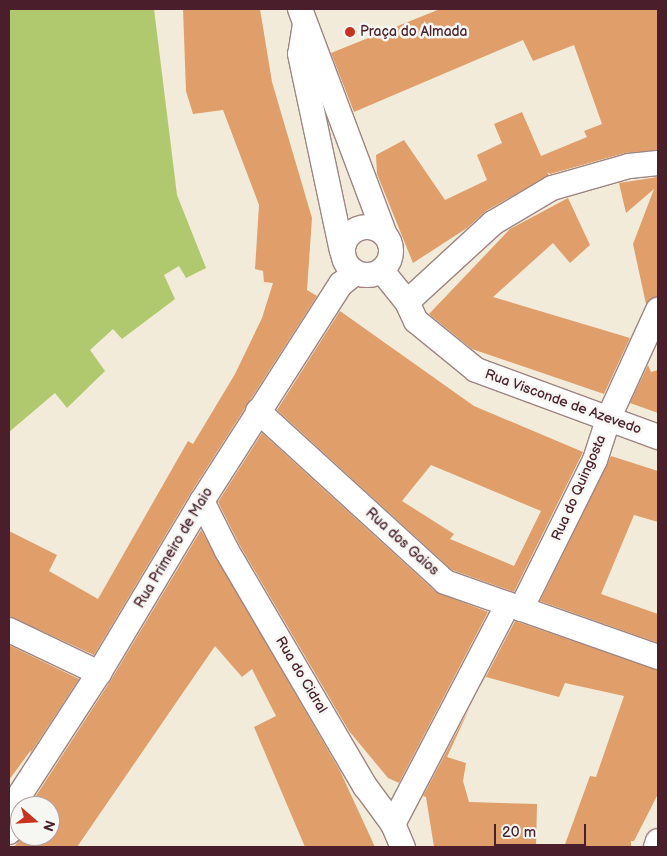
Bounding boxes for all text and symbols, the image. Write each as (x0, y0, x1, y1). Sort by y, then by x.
place label: Praça do Almada (360, 24, 468, 40)
marker: Praça do Almada (344, 26, 356, 38)
street label: Rua Visconde de Azevedo (482, 366, 644, 438)
street label: Rua do Quingosta (548, 433, 610, 543)
street label: Rua Primeiro de Maio (131, 485, 217, 611)
street label: Rua dos Gaios (362, 505, 442, 579)
street label: Rua do Cidral (272, 634, 330, 716)
north arrow (10, 796, 60, 846)
scale bar (497, 814, 590, 846)
text: N (39, 818, 58, 833)
text: 20 m (502, 823, 536, 842)

